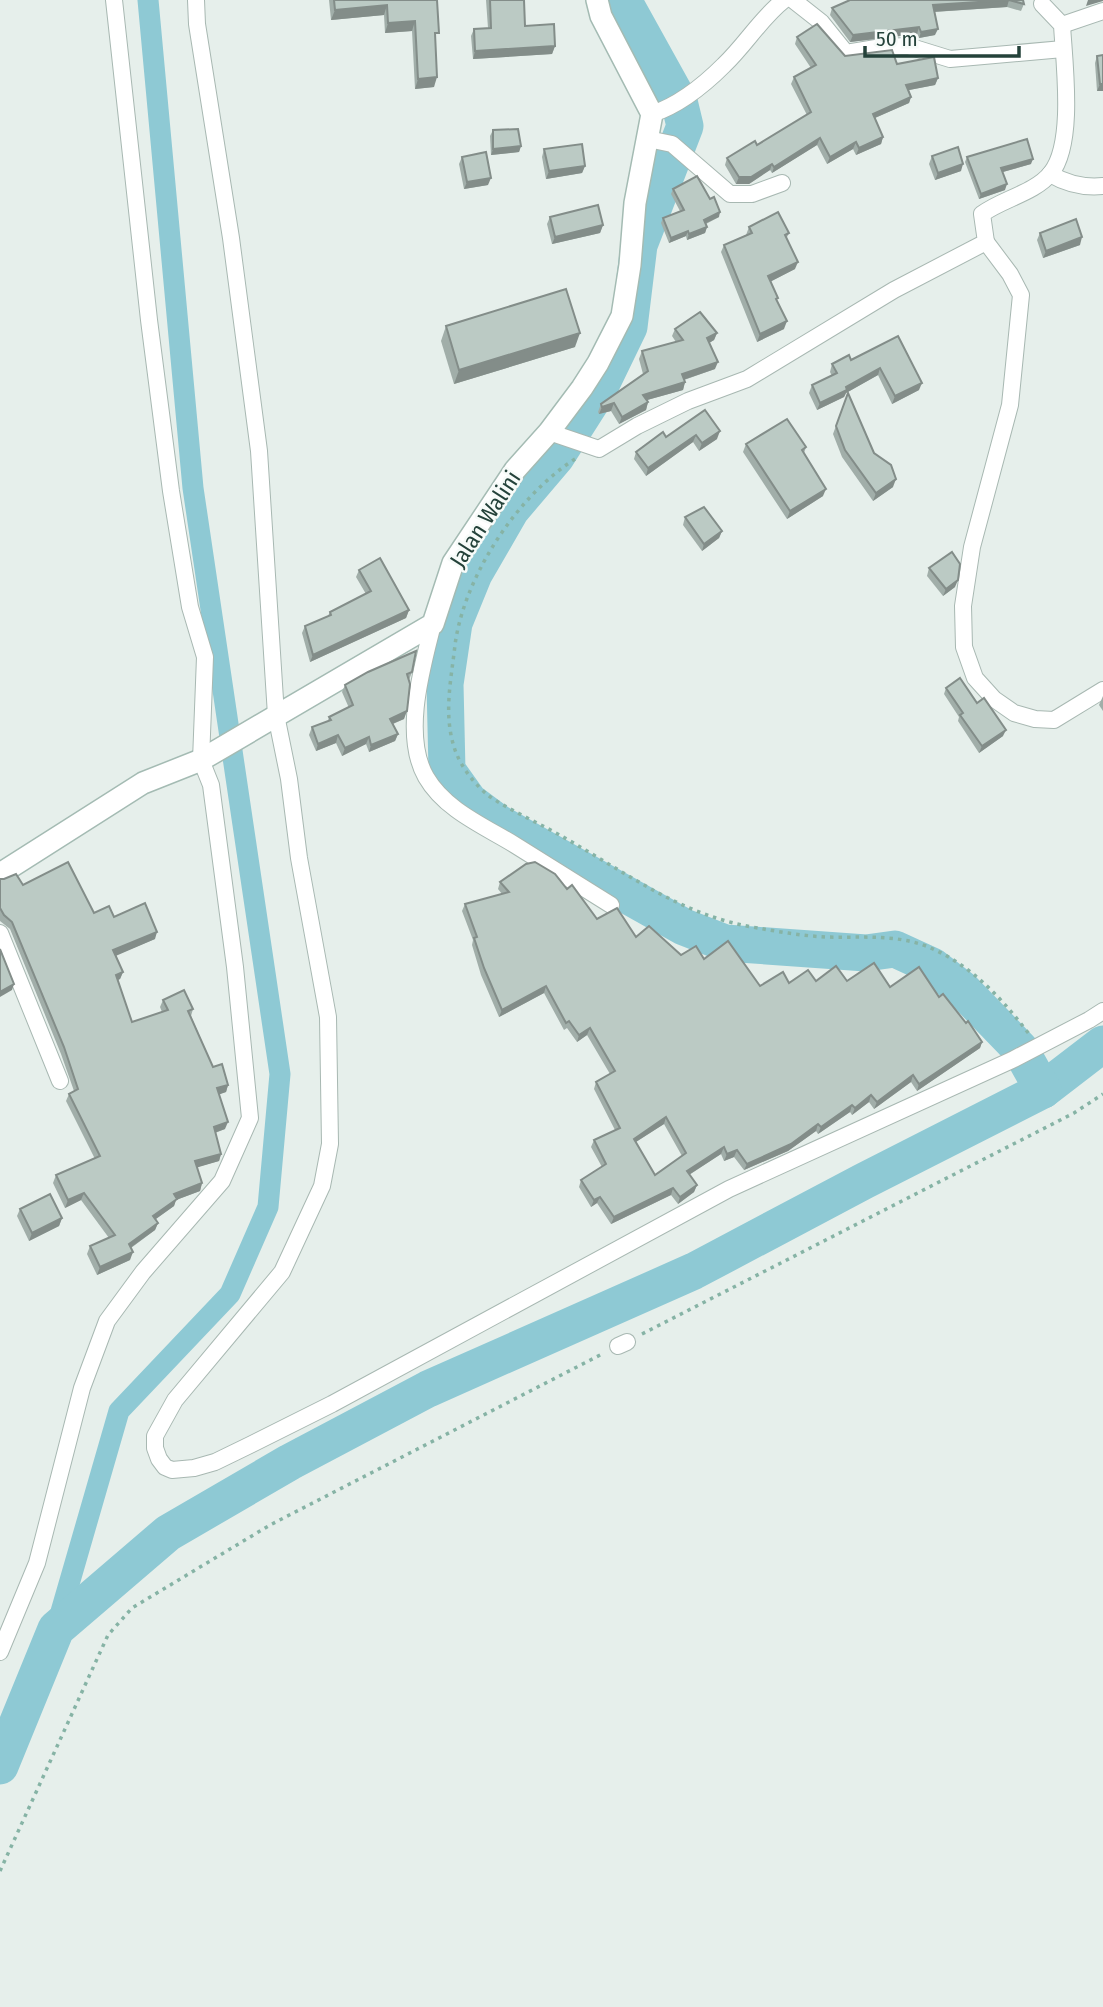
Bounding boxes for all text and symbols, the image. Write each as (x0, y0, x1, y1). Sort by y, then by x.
scale bar (865, 14, 1019, 58)
text: 50 m (876, 26, 918, 52)
street label: Jalan Walini (443, 465, 527, 573)

